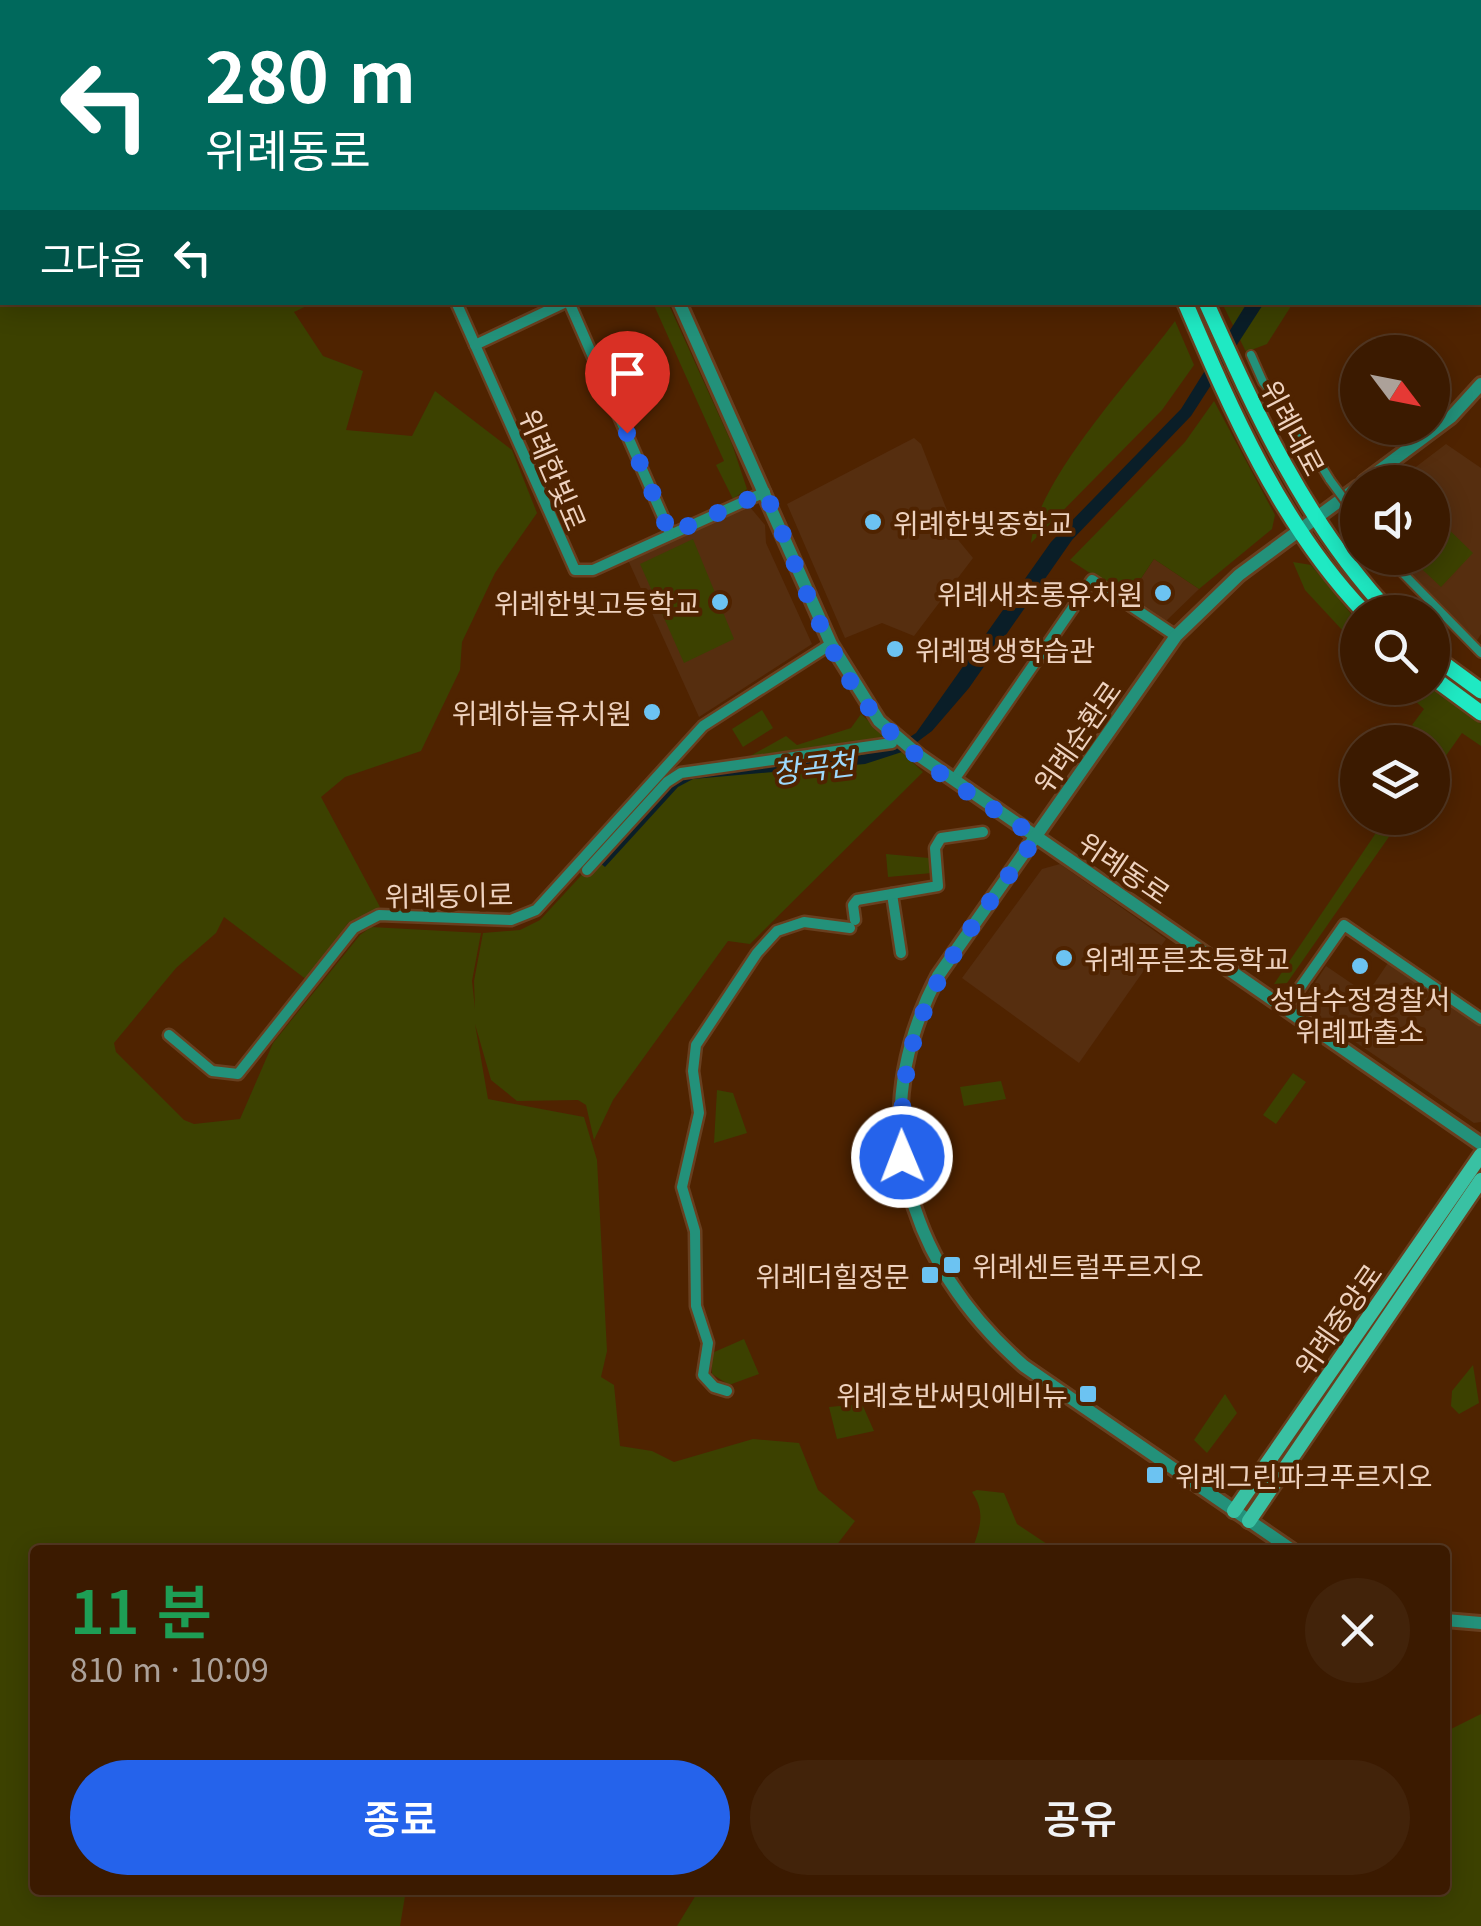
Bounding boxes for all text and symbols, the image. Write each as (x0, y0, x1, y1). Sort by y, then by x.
text: 280 m (205, 22, 416, 123)
icon: left (40, 40, 170, 170)
text: 위례동로 (205, 115, 371, 180)
text: 그다음 (40, 230, 145, 285)
icon: left (165, 230, 220, 285)
pin (585, 331, 670, 434)
north arrow (1340, 335, 1450, 445)
map controls (1340, 335, 1450, 835)
icon: arrive (600, 346, 655, 401)
street label: 위례대로 (1252, 372, 1336, 482)
street label: 위례한빛로 (510, 402, 598, 536)
button: sound (1340, 465, 1450, 575)
place label: 위례한빛중학교 (893, 502, 1073, 542)
marker: 위례한빛중학교 (862, 511, 884, 533)
place label: 위례새초롱유치원 (937, 573, 1143, 613)
place label: 위례한빛고등학교 (494, 582, 700, 622)
marker: 위례새초롱유치원 (1152, 582, 1174, 604)
marker: 위례한빛고등학교 (709, 591, 731, 613)
button: search (1340, 595, 1450, 705)
place label: 위례평생학습관 (915, 629, 1095, 669)
marker: 위례평생학습관 (884, 638, 906, 660)
street label: 위례순환로 (1023, 672, 1129, 800)
place label: 위례하늘유치원 (452, 692, 632, 732)
marker: 위례하늘유치원 (641, 701, 663, 723)
button: layers (1340, 725, 1450, 835)
water label: 창곡천 (769, 739, 860, 793)
street label: 위례동로 (1071, 822, 1179, 912)
street label: 위례동이로 (384, 873, 514, 915)
place label: 위례푸른초등학교 (1084, 938, 1290, 978)
marker: 위례푸른초등학교 (1053, 947, 1075, 969)
marker: 성남수정경찰서 위례파출소 (1349, 955, 1371, 977)
place label: 성남수정경찰서 위례파출소 (1270, 978, 1450, 1050)
position arrow (850, 1105, 954, 1209)
place label: 위례센트럴푸르지오 (972, 1245, 1204, 1285)
marker: 위례센트럴푸르지오 (941, 1254, 963, 1276)
place label: 위례더힐정문 (755, 1255, 910, 1295)
street label: 위례중앙로 (1284, 1255, 1390, 1383)
marker: 위례더힐정문 (919, 1264, 941, 1286)
place label: 위례호반써밋에비뉴 (836, 1374, 1068, 1414)
marker: 위례호반써밋에비뉴 (1077, 1383, 1099, 1405)
place label: 위례그린파크푸르지오 (1175, 1455, 1433, 1495)
marker: 위례그린파크푸르지오 (1144, 1464, 1166, 1486)
text: 11 분 (70, 1564, 212, 1651)
button: close (1305, 1578, 1410, 1683)
text: 810 m · 10:09 (70, 1645, 269, 1691)
button: 종료 (70, 1760, 730, 1875)
button: 공유 (750, 1760, 1410, 1875)

